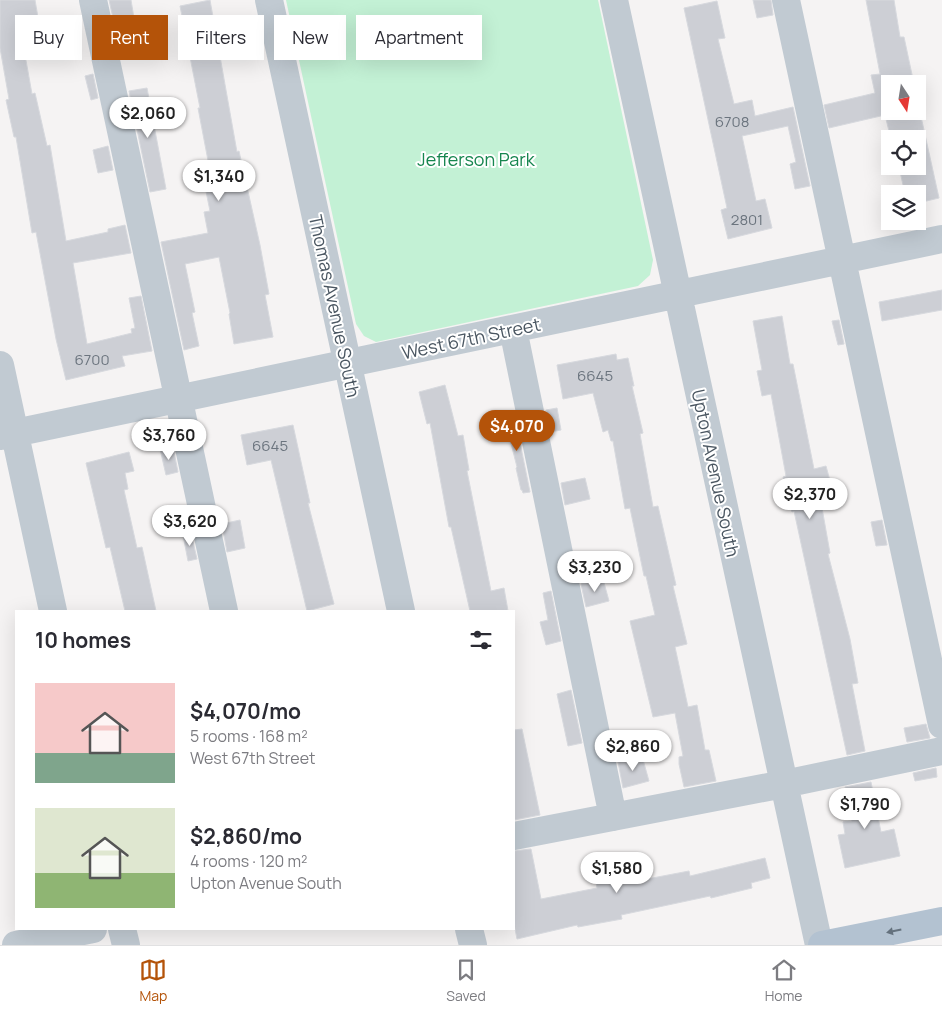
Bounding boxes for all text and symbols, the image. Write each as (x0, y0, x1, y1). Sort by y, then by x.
chip: Buy (15, 15, 82, 60)
chip: Rent (92, 15, 168, 60)
chip: Filters (178, 15, 264, 60)
chip: New (274, 15, 346, 60)
chip: Apartment (356, 15, 482, 60)
north arrow (881, 75, 926, 120)
map controls (881, 75, 926, 230)
pin: $2,060 (107, 96, 189, 139)
text: $2,060 (120, 102, 176, 124)
house number: 6708 (715, 111, 749, 132)
button: locate (881, 130, 926, 175)
park label: Jefferson Park (417, 147, 536, 171)
pin: $1,340 (178, 160, 260, 202)
text: $1,340 (194, 165, 244, 187)
button: layers (881, 185, 926, 230)
house number: 2801 (731, 209, 763, 230)
street label: Thomas Avenue South (304, 213, 366, 399)
street label: West 67th Street (399, 312, 543, 364)
house number: 6700 (74, 349, 110, 370)
house number: 6645 (577, 365, 613, 386)
street label: Upton Avenue South (687, 387, 745, 559)
pin: $4,070 (476, 410, 558, 452)
text: $4,070 (490, 415, 544, 437)
pin: $3,760 (128, 418, 210, 461)
text: $3,760 (142, 424, 196, 446)
house number: 6645 (252, 435, 288, 456)
pin: $2,370 (769, 478, 851, 520)
text: $2,370 (784, 483, 836, 505)
pin: $3,620 (149, 504, 231, 547)
text: $3,620 (163, 510, 217, 532)
pin: $3,230 (554, 550, 636, 593)
text: $3,230 (568, 556, 622, 578)
text: 10 homes (35, 626, 131, 654)
icon: filters (467, 626, 495, 654)
text: $4,070/mo (190, 697, 301, 725)
icon: home (75, 703, 135, 763)
text: 5 rooms · 168 m² (190, 725, 308, 747)
pin: $2,860 (592, 730, 674, 772)
text: $2,860 (606, 735, 660, 757)
text: West 67th Street (190, 747, 315, 769)
pin: $1,790 (824, 788, 906, 830)
text: $1,790 (840, 793, 890, 815)
text: $2,860/mo (190, 822, 302, 850)
icon: home (75, 828, 135, 888)
text: 4 rooms · 120 m² (190, 850, 307, 872)
pin: $1,580 (576, 852, 658, 894)
text: $1,580 (592, 857, 642, 879)
text: Upton Avenue South (190, 872, 342, 894)
one-way arrow (886, 927, 902, 935)
tab: Map (139, 956, 167, 1005)
tab: Saved (446, 956, 486, 1005)
tab: Home (765, 956, 803, 1005)

